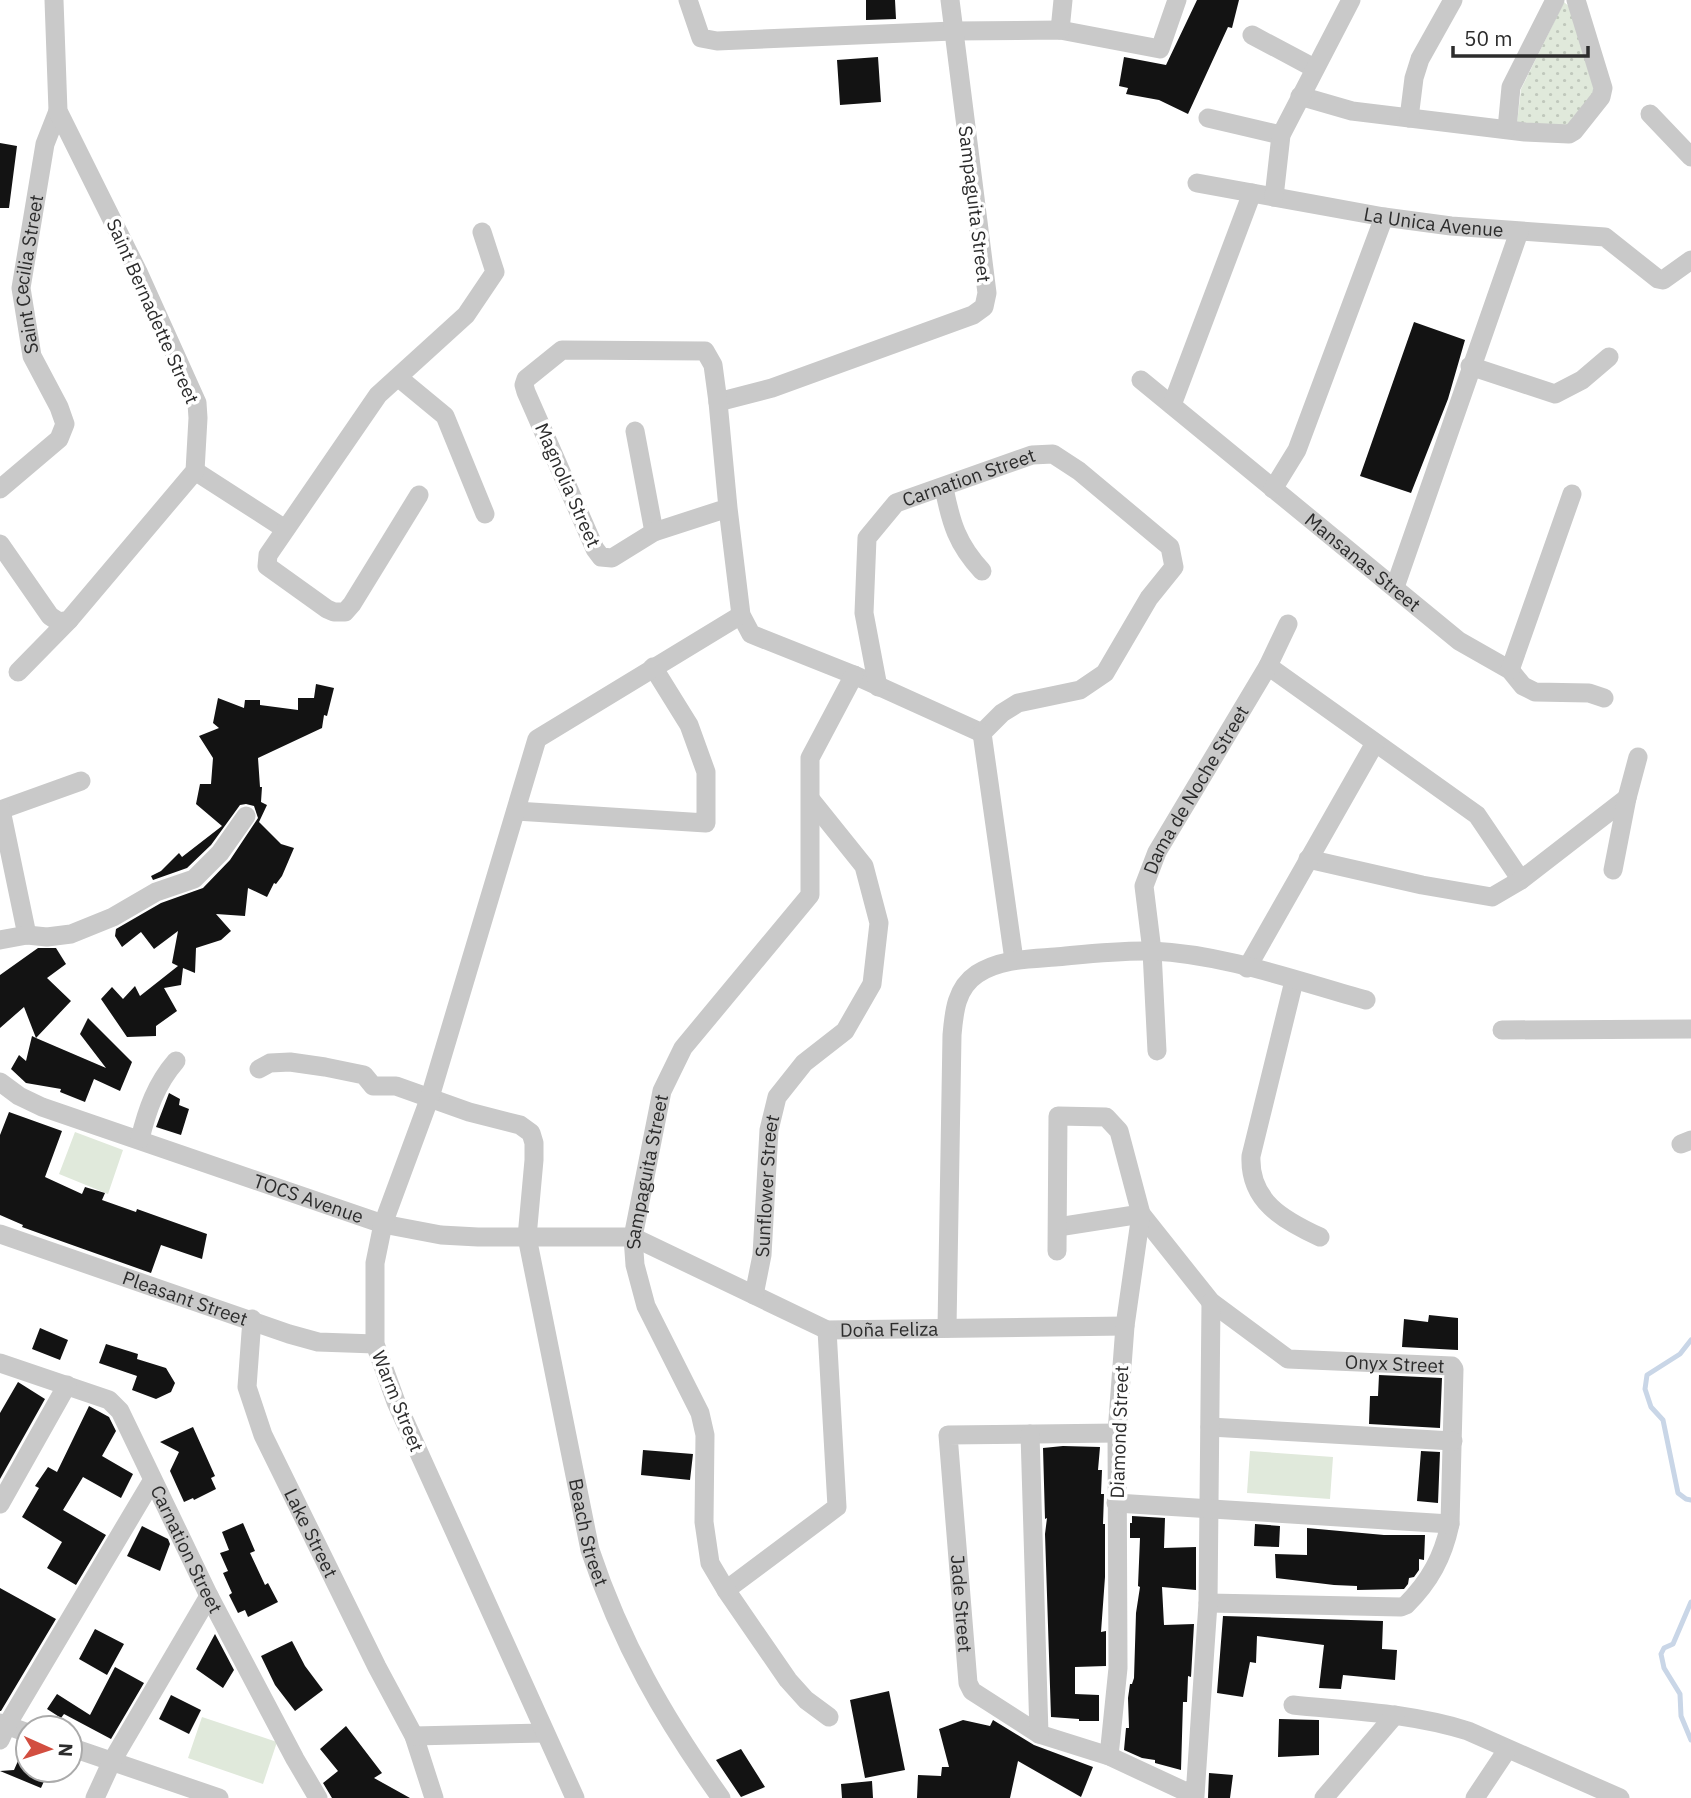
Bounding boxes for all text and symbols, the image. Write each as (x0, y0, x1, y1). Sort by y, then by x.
scale bar (1453, 14, 1588, 58)
text: 50 m (1464, 24, 1513, 52)
street label: Sampaguita Street (953, 124, 997, 284)
street label: Saint Cecilia Street (9, 193, 48, 356)
street label: La Unica Avenue (1362, 202, 1504, 242)
street label: Saint Bernadette Street (101, 215, 205, 407)
street label: Magnolia Street (530, 419, 606, 551)
street label: Carnation Street (899, 443, 1039, 512)
street label: Mansanas Street (1300, 508, 1426, 617)
street label: Dama de Noche Street (1138, 701, 1254, 878)
street label: Sampaguita Street (621, 1092, 673, 1250)
street label: Sunflower Street (750, 1112, 784, 1258)
street label: TOCS Avenue (250, 1169, 367, 1228)
street label: Pleasant Street (119, 1265, 251, 1331)
street label: Doña Feliza (840, 1317, 938, 1342)
street label: Warm Street (367, 1347, 429, 1455)
street label: Onyx Street (1344, 1349, 1445, 1378)
street label: Diamond Street (1105, 1365, 1133, 1499)
street label: Beach Street (564, 1476, 614, 1589)
street label: Carnation Street (145, 1481, 228, 1617)
street label: Lake Street (279, 1484, 343, 1582)
street label: Jade Street (946, 1554, 977, 1653)
north arrow (14, 1714, 84, 1784)
text: N (54, 1742, 78, 1757)

